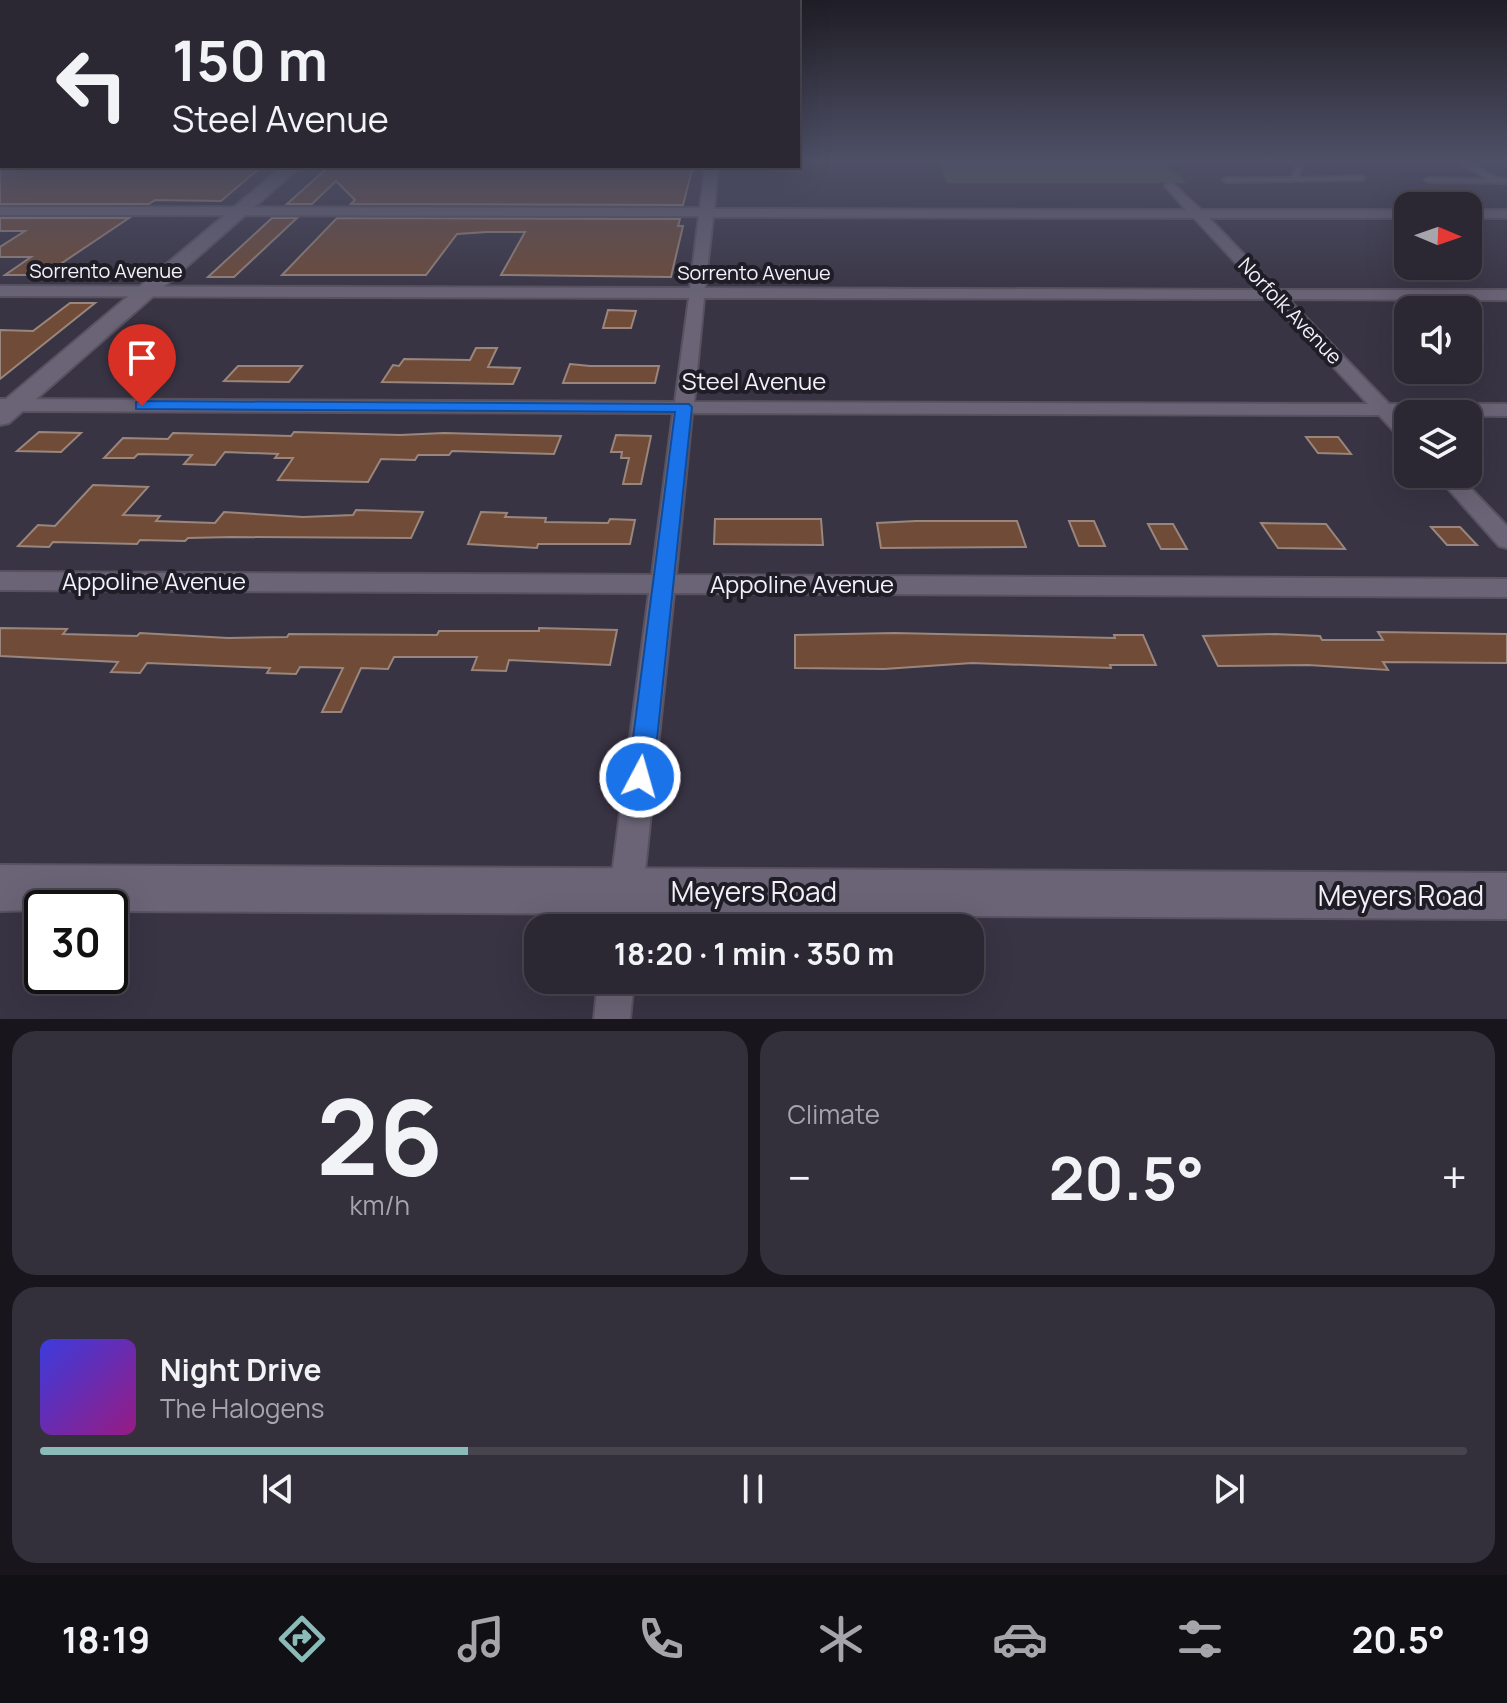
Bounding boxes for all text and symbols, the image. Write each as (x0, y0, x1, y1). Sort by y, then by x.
text: 150 m (172, 21, 328, 98)
icon: left (40, 32, 144, 136)
text: Steel Avenue (172, 94, 389, 143)
north arrow (1394, 192, 1482, 280)
map controls (1394, 192, 1482, 488)
street label: Norfolk Avenue (1233, 252, 1348, 370)
street label: Sorrento Avenue (29, 257, 183, 284)
street label: Sorrento Avenue (677, 259, 831, 286)
button: sound (1394, 296, 1482, 384)
pin (108, 324, 176, 406)
icon: arrive (120, 336, 164, 380)
street label: Steel Avenue (682, 364, 826, 397)
button: layers (1394, 400, 1482, 488)
street label: Appoline Avenue (62, 564, 246, 597)
street label: Appoline Avenue (710, 567, 894, 600)
position arrow (598, 735, 682, 819)
street label: Meyers Road (671, 872, 837, 910)
street label: Meyers Road (1318, 876, 1484, 914)
speed limit sign: 30 (24, 890, 128, 994)
text: 18:20 · 1 min · 350 m (614, 933, 894, 974)
text: 26 (316, 1064, 443, 1206)
text: Climate (788, 1096, 880, 1132)
text: 20.5° (1049, 1136, 1204, 1218)
text: − (788, 1147, 811, 1207)
text: + (1442, 1147, 1467, 1207)
text: km/h (350, 1187, 410, 1223)
text: Night Drive (160, 1349, 322, 1390)
text: The Halogens (160, 1390, 324, 1426)
icon: previous (256, 1467, 300, 1511)
icon: pause (731, 1467, 775, 1511)
icon: next (1207, 1467, 1251, 1511)
icon: directions (274, 1611, 330, 1667)
icon: music (453, 1611, 509, 1667)
icon: phone (633, 1611, 689, 1667)
icon: climate (813, 1611, 869, 1667)
icon: car (992, 1611, 1048, 1667)
icon: filters (1172, 1611, 1228, 1667)
text: 18:19 (62, 1615, 150, 1664)
text: 20.5° (1352, 1615, 1445, 1664)

